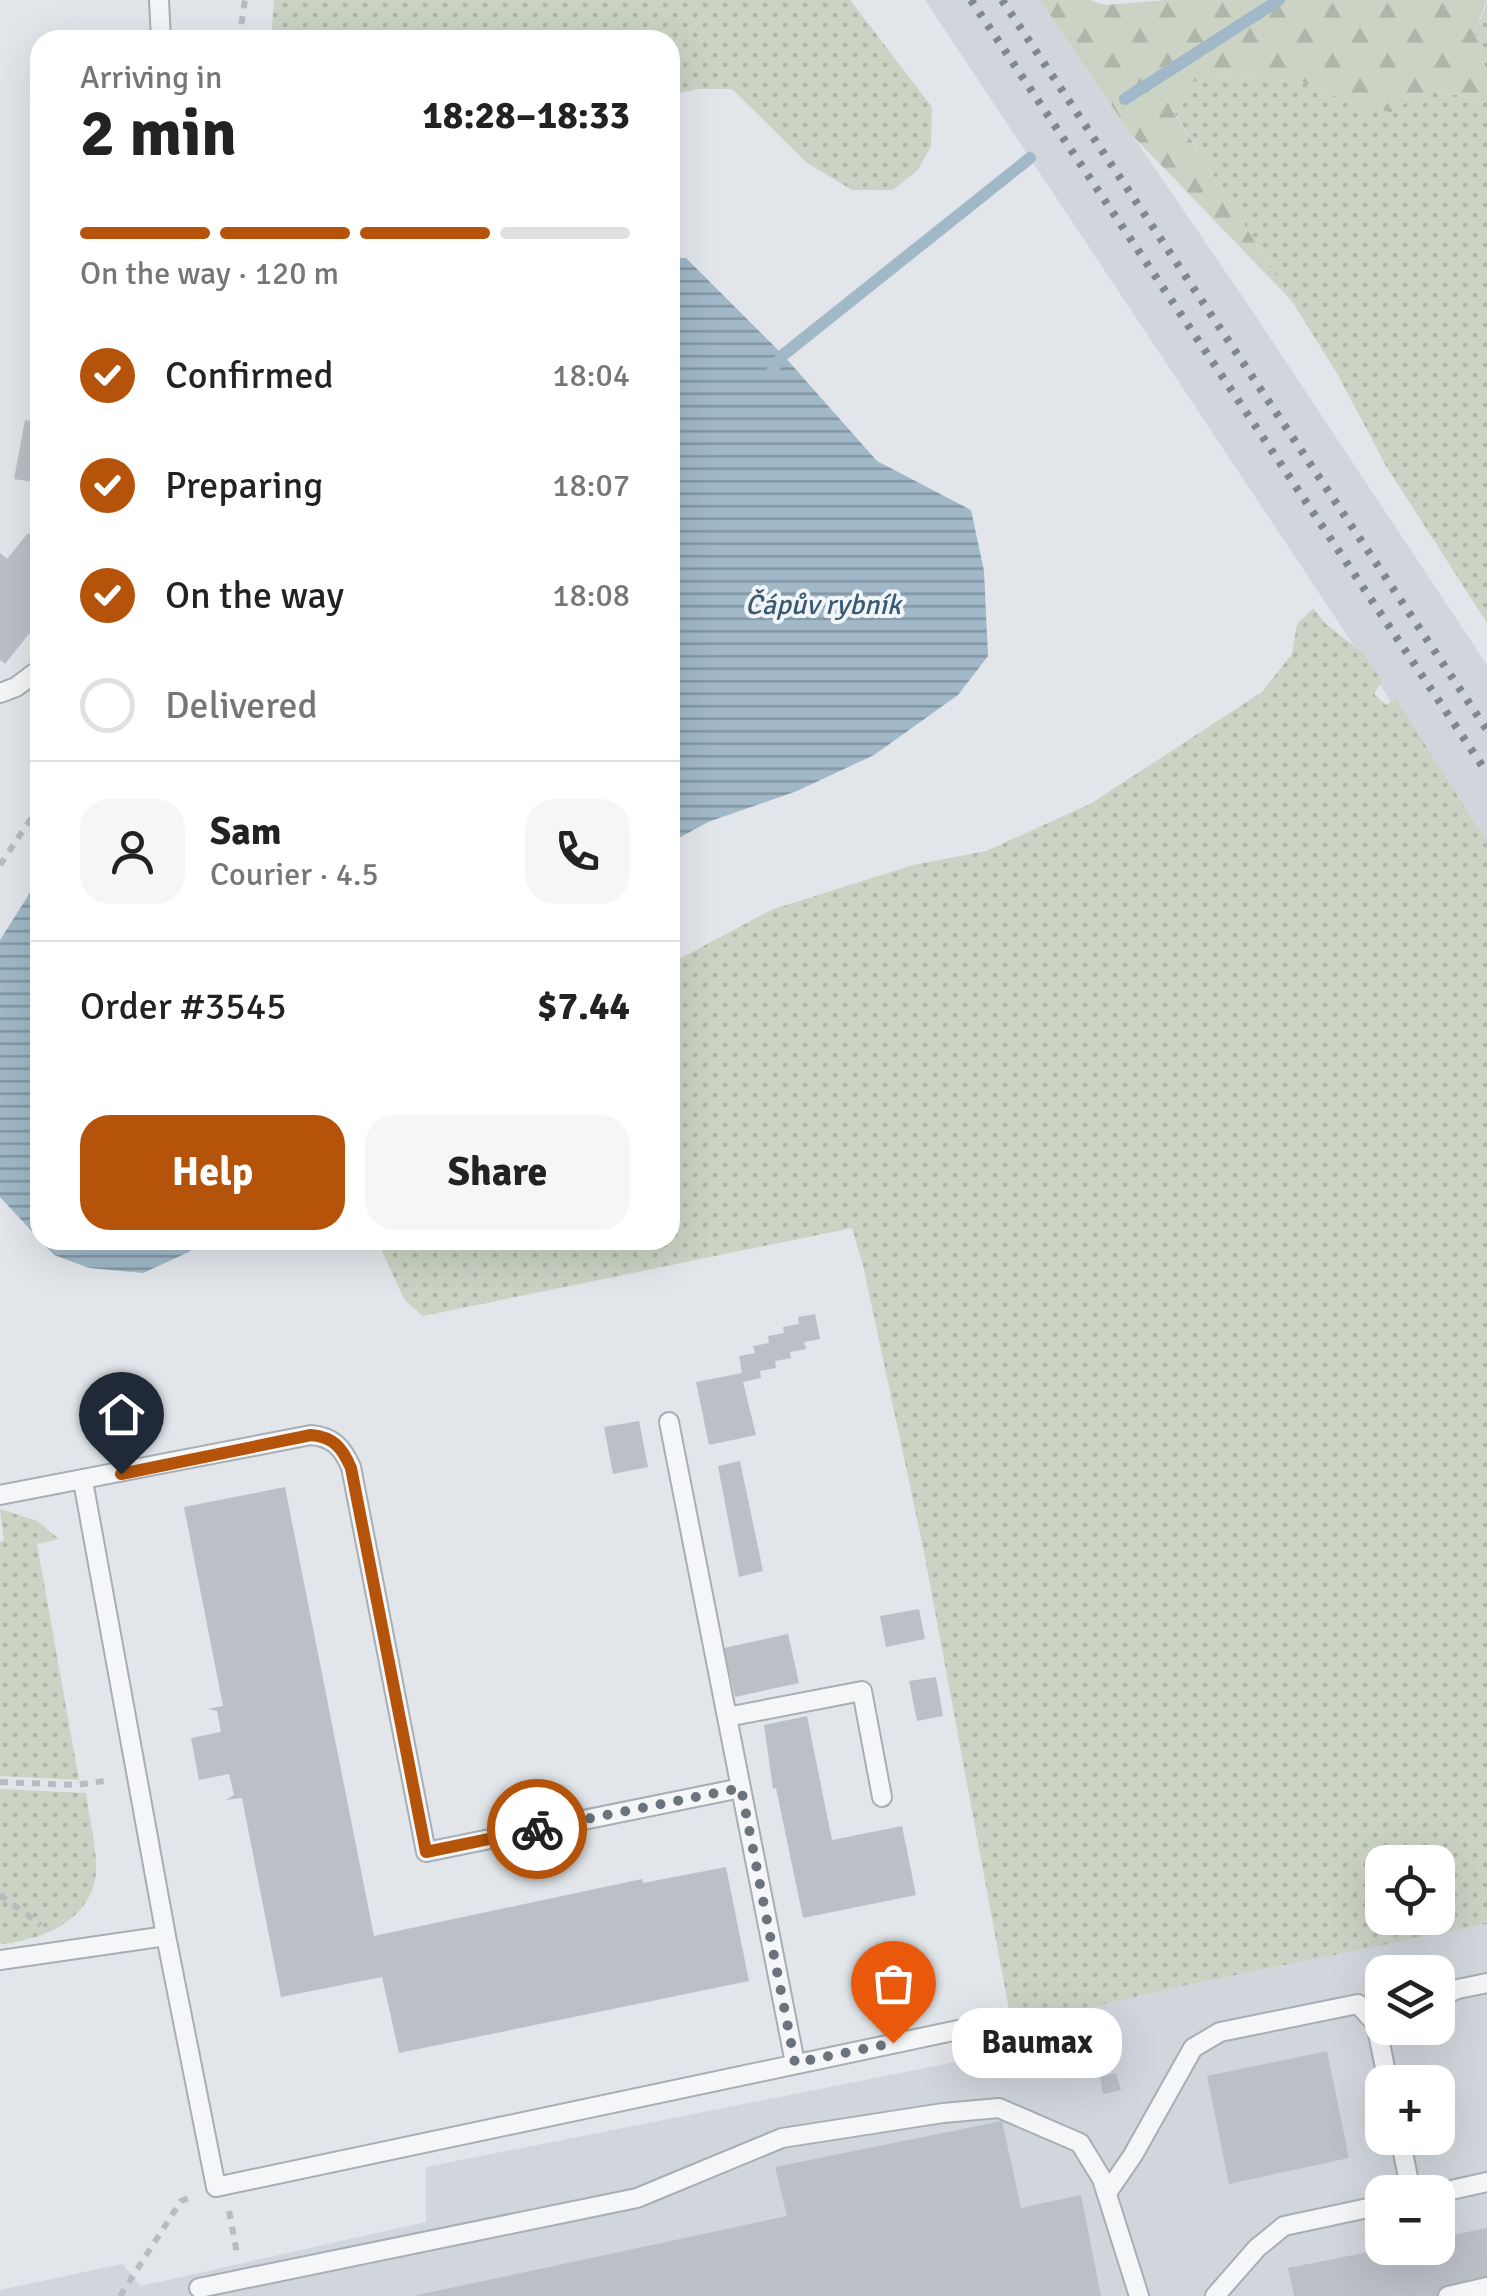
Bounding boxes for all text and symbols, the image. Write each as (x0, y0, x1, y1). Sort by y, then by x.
text: Arriving in (80, 58, 222, 97)
text: 18:28–18:33 (422, 92, 630, 139)
text: 2 min (80, 94, 237, 174)
text: On the way · 120 m (80, 254, 339, 293)
icon: check (80, 348, 135, 403)
text: Confirmed (165, 352, 334, 399)
text: 18:04 (552, 356, 630, 395)
icon: check (80, 458, 135, 513)
text: Preparing (165, 462, 323, 509)
text: 18:07 (552, 466, 630, 505)
icon: check (80, 568, 135, 623)
text: On the way (165, 572, 344, 619)
text: 18:08 (552, 576, 630, 615)
water label: Čápův rybník (745, 588, 904, 622)
text: Delivered (165, 682, 318, 729)
button: person (80, 799, 185, 904)
button: phone (525, 799, 630, 904)
text: Sam (210, 808, 281, 855)
text: Courier · 4.5 (210, 855, 379, 894)
text: Order #3545 (80, 983, 287, 1030)
text: $7.44 (537, 983, 630, 1030)
button: Help (80, 1115, 345, 1230)
button: Share (365, 1115, 630, 1230)
pin (79, 1372, 164, 1475)
icon: home (94, 1387, 149, 1442)
courier (487, 1779, 587, 1879)
icon: bike (510, 1802, 565, 1857)
map controls (1365, 1845, 1455, 2265)
button: locate (1365, 1845, 1455, 1935)
pin (851, 1941, 936, 2044)
button: layers (1365, 1955, 1455, 2045)
icon: bag (866, 1956, 921, 2011)
callout: Baumax (953, 2008, 1123, 2078)
text: Baumax (981, 2023, 1093, 2062)
button: + (1365, 2065, 1455, 2155)
button: − (1365, 2175, 1455, 2265)

